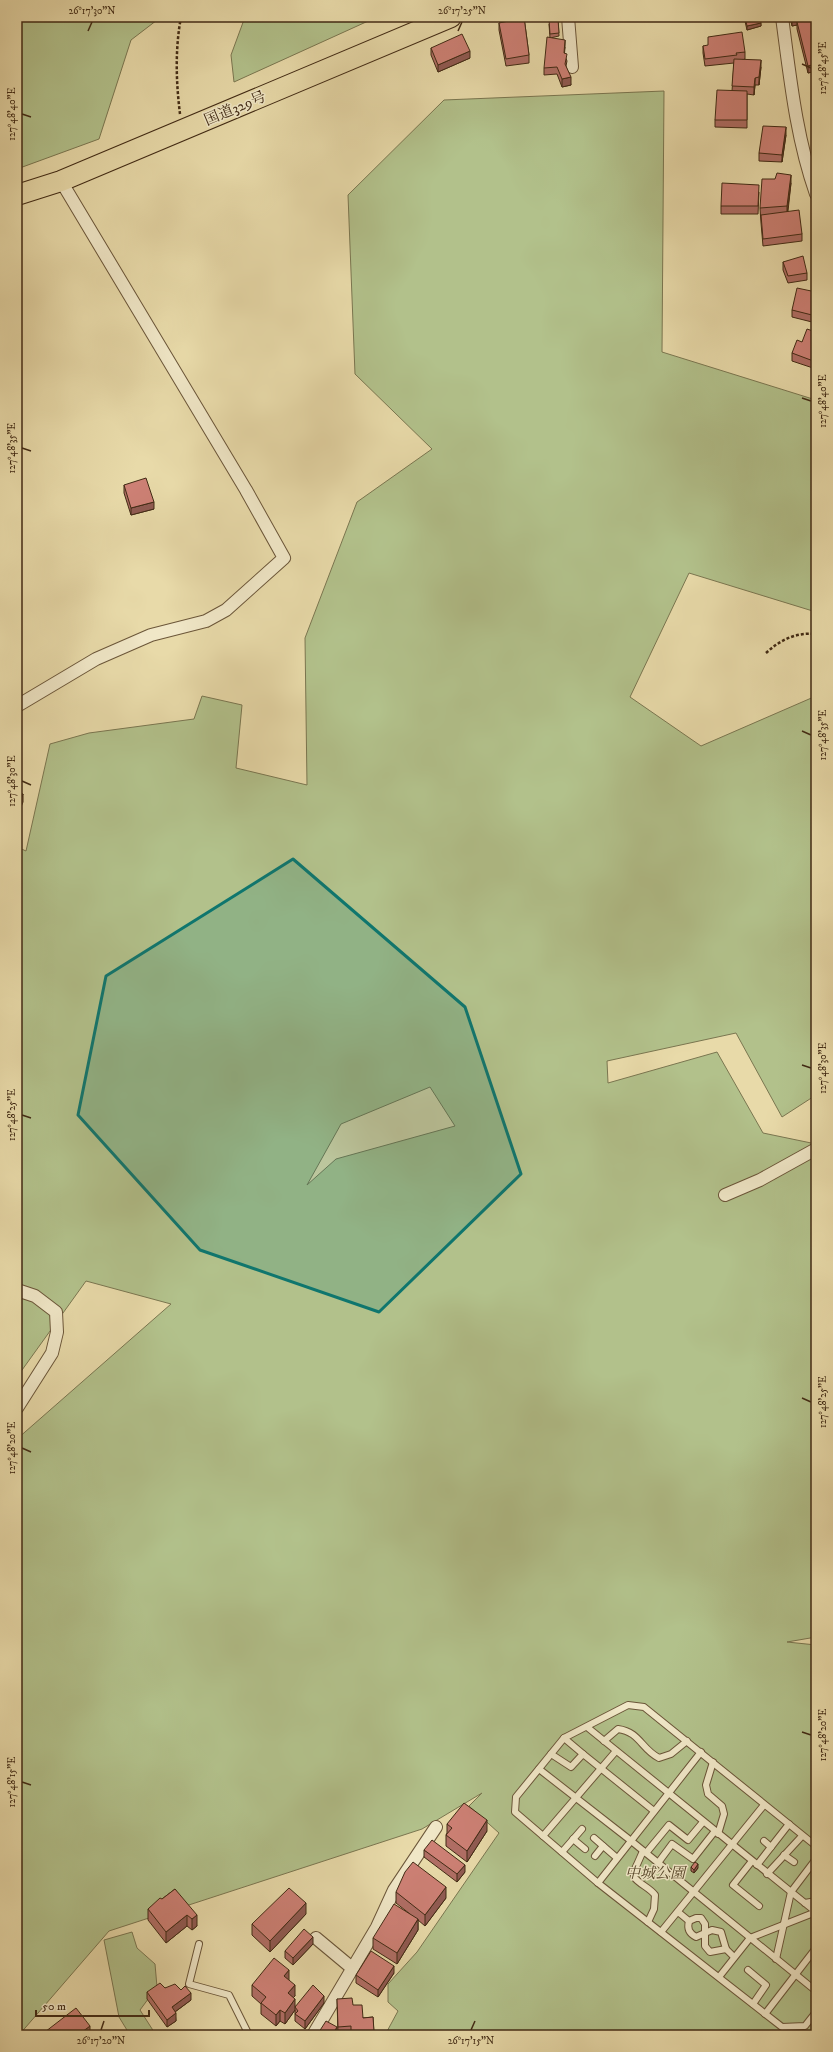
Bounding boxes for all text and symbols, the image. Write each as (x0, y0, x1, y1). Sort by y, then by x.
text: 26°17'30"N (68, 5, 116, 17)
text: 26°17'25"N (438, 5, 486, 17)
text: 127°48'45"E (817, 42, 829, 94)
text: 127°48'40"E (6, 87, 18, 141)
street label: 国道329号 (201, 87, 269, 130)
text: 127°48'40"E (817, 374, 829, 428)
text: 127°48'35"E (6, 423, 18, 473)
text: 127°48'35"E (817, 710, 829, 760)
text: 127°48'30"E (6, 755, 18, 807)
text: 127°48'30"E (817, 1042, 829, 1094)
text: 127°48'25"E (6, 1089, 18, 1141)
text: 127°48'25"E (817, 1376, 829, 1428)
text: 127°48'20"E (6, 1422, 18, 1474)
text: 127°48'20"E (817, 1709, 829, 1761)
text: 127°48'15"E (6, 1757, 18, 1807)
park label: 中城公園 (625, 1864, 688, 1883)
scale bar (36, 1992, 149, 2018)
text: 50 m (42, 1999, 66, 2014)
text: 26°17'20"N (77, 2035, 125, 2047)
text: 26°17'15"N (448, 2035, 494, 2047)

